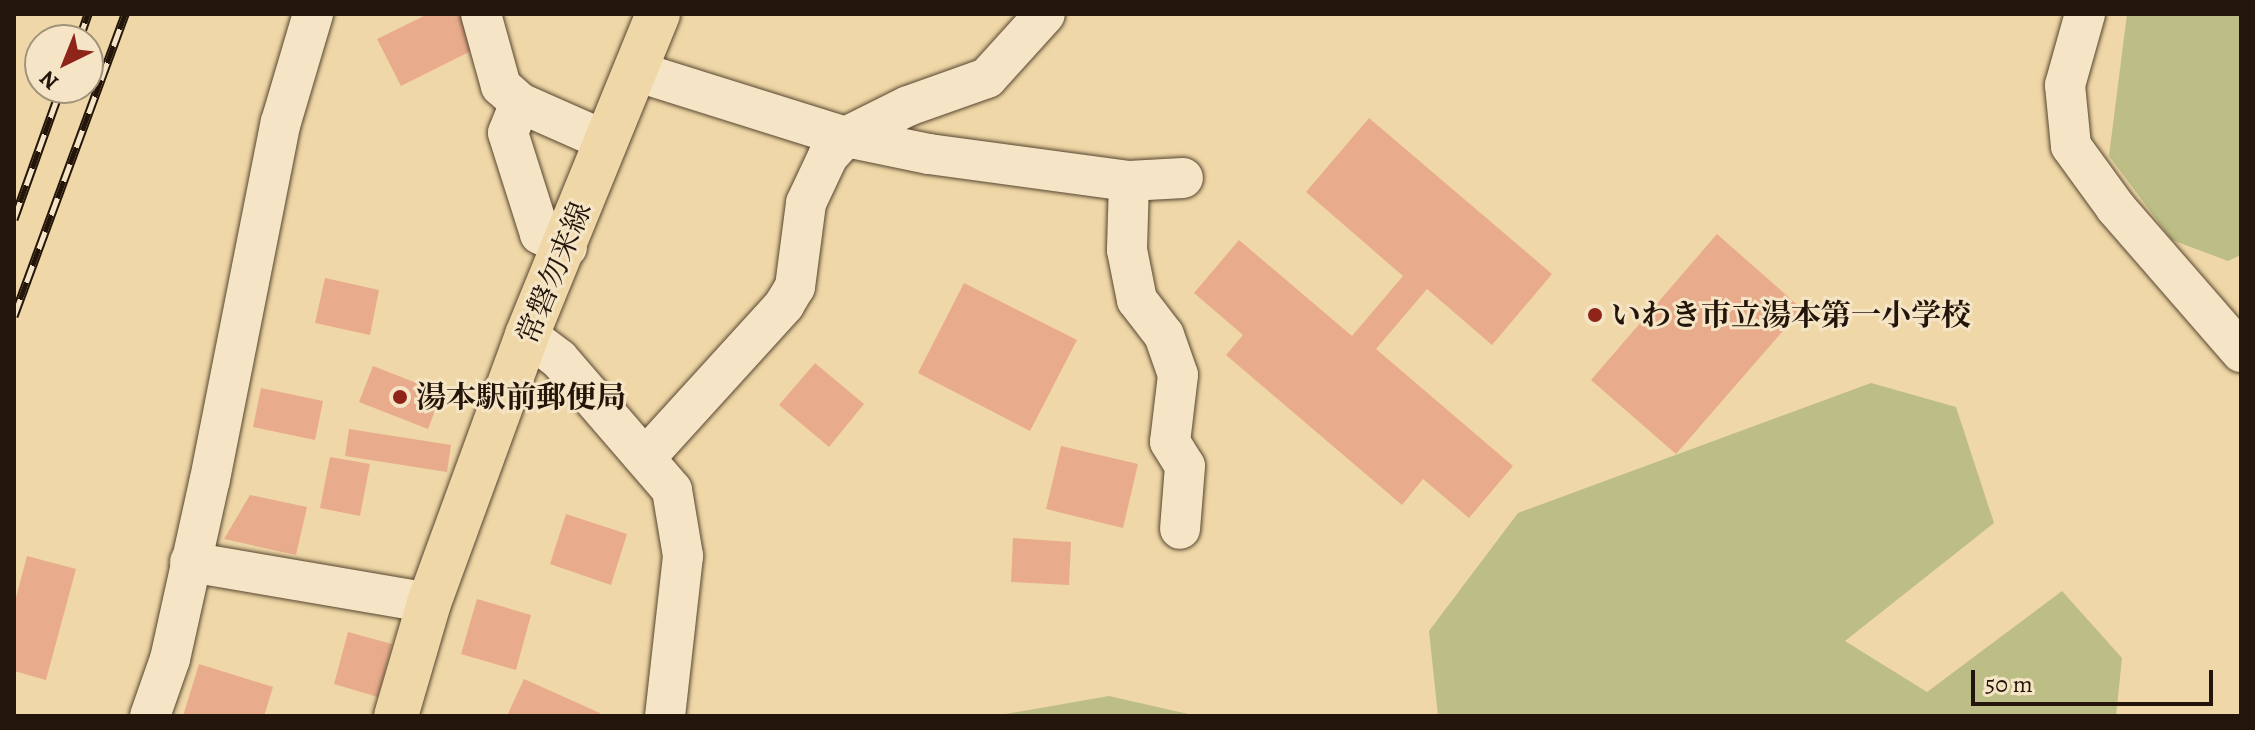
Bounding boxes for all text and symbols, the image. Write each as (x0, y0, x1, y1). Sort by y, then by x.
north arrow (24, 24, 104, 104)
text: N (33, 64, 65, 97)
street label: 常磐勿来線 (509, 197, 599, 349)
place label: いわき市立湯本第一小学校 (1611, 297, 1971, 333)
marker: いわき市立湯本第一小学校 (1586, 306, 1604, 324)
place label: 湯本駅前郵便局 (416, 379, 626, 415)
marker: 湯本駅前郵便局 (391, 388, 409, 406)
scale bar (1975, 654, 2217, 704)
text: 50 m (1985, 668, 2033, 700)

